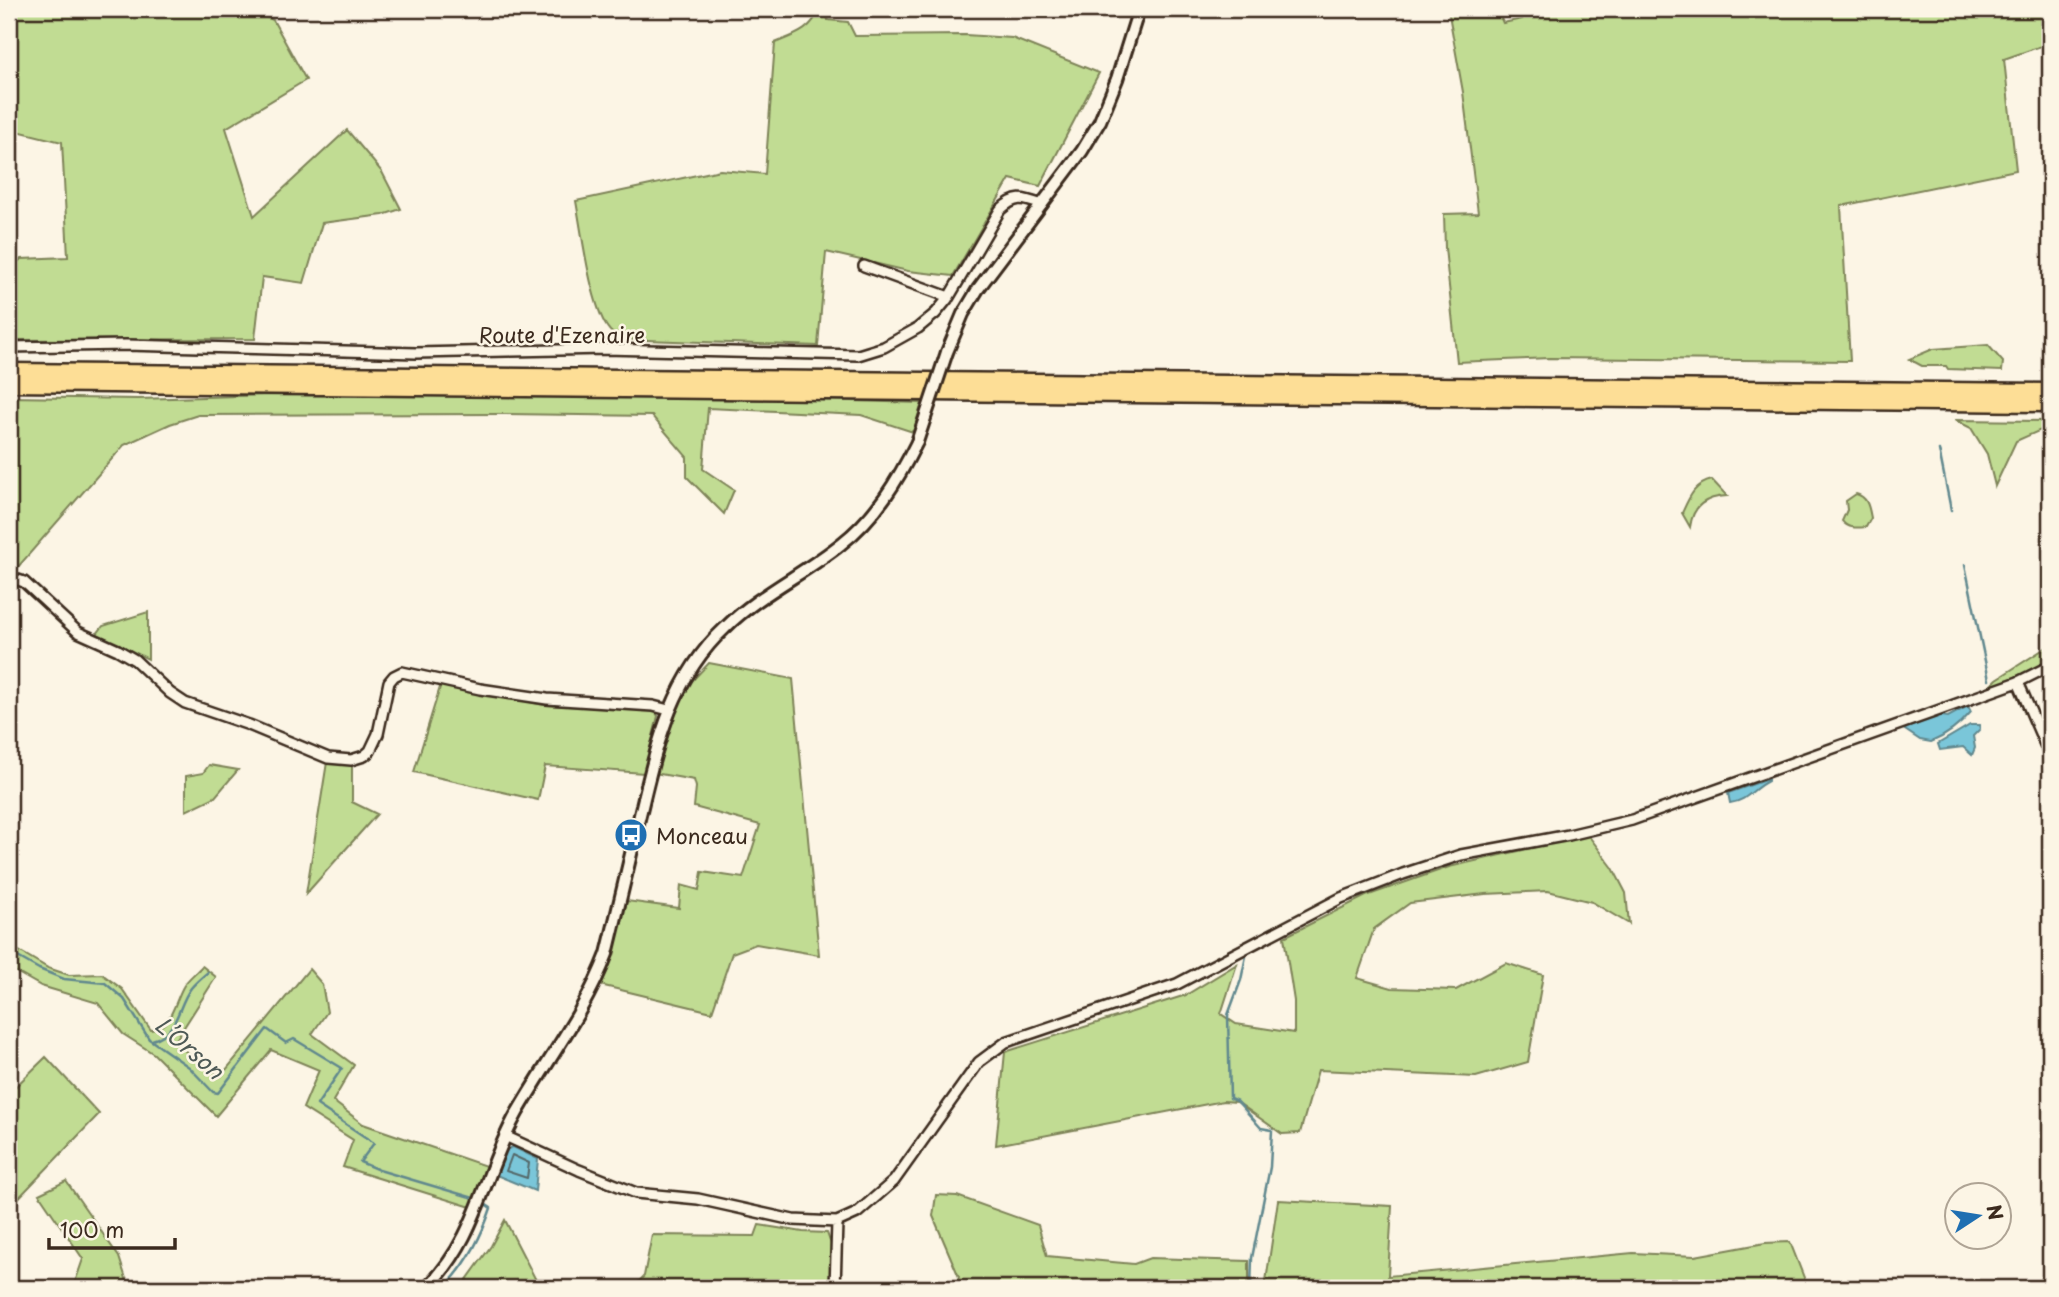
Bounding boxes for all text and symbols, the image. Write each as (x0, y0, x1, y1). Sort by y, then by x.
street label: Route d'Ezenaire (479, 318, 645, 350)
bus stop icon: Monceau (612, 816, 650, 854)
place label: Monceau (656, 819, 748, 851)
water label: L’Orson (148, 1007, 233, 1088)
north arrow (1944, 1182, 2014, 1252)
text: N (1980, 1202, 2011, 1223)
scale bar (49, 1206, 175, 1250)
text: 100 m (60, 1213, 124, 1245)

